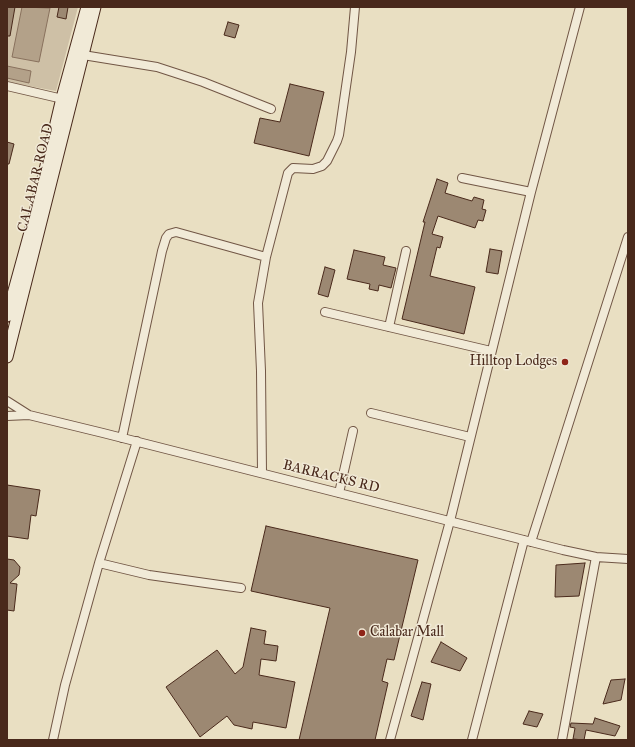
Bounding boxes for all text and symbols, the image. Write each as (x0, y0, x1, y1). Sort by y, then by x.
street label: CALABAR ROAD (14, 122, 58, 234)
place label: Hilltop Lodges (469, 354, 557, 370)
marker: Hilltop Lodges (560, 357, 570, 367)
street label: BARRACKS RD (281, 457, 381, 497)
place label: Calabar Mall (370, 625, 444, 641)
marker: Calabar Mall (357, 628, 367, 638)

